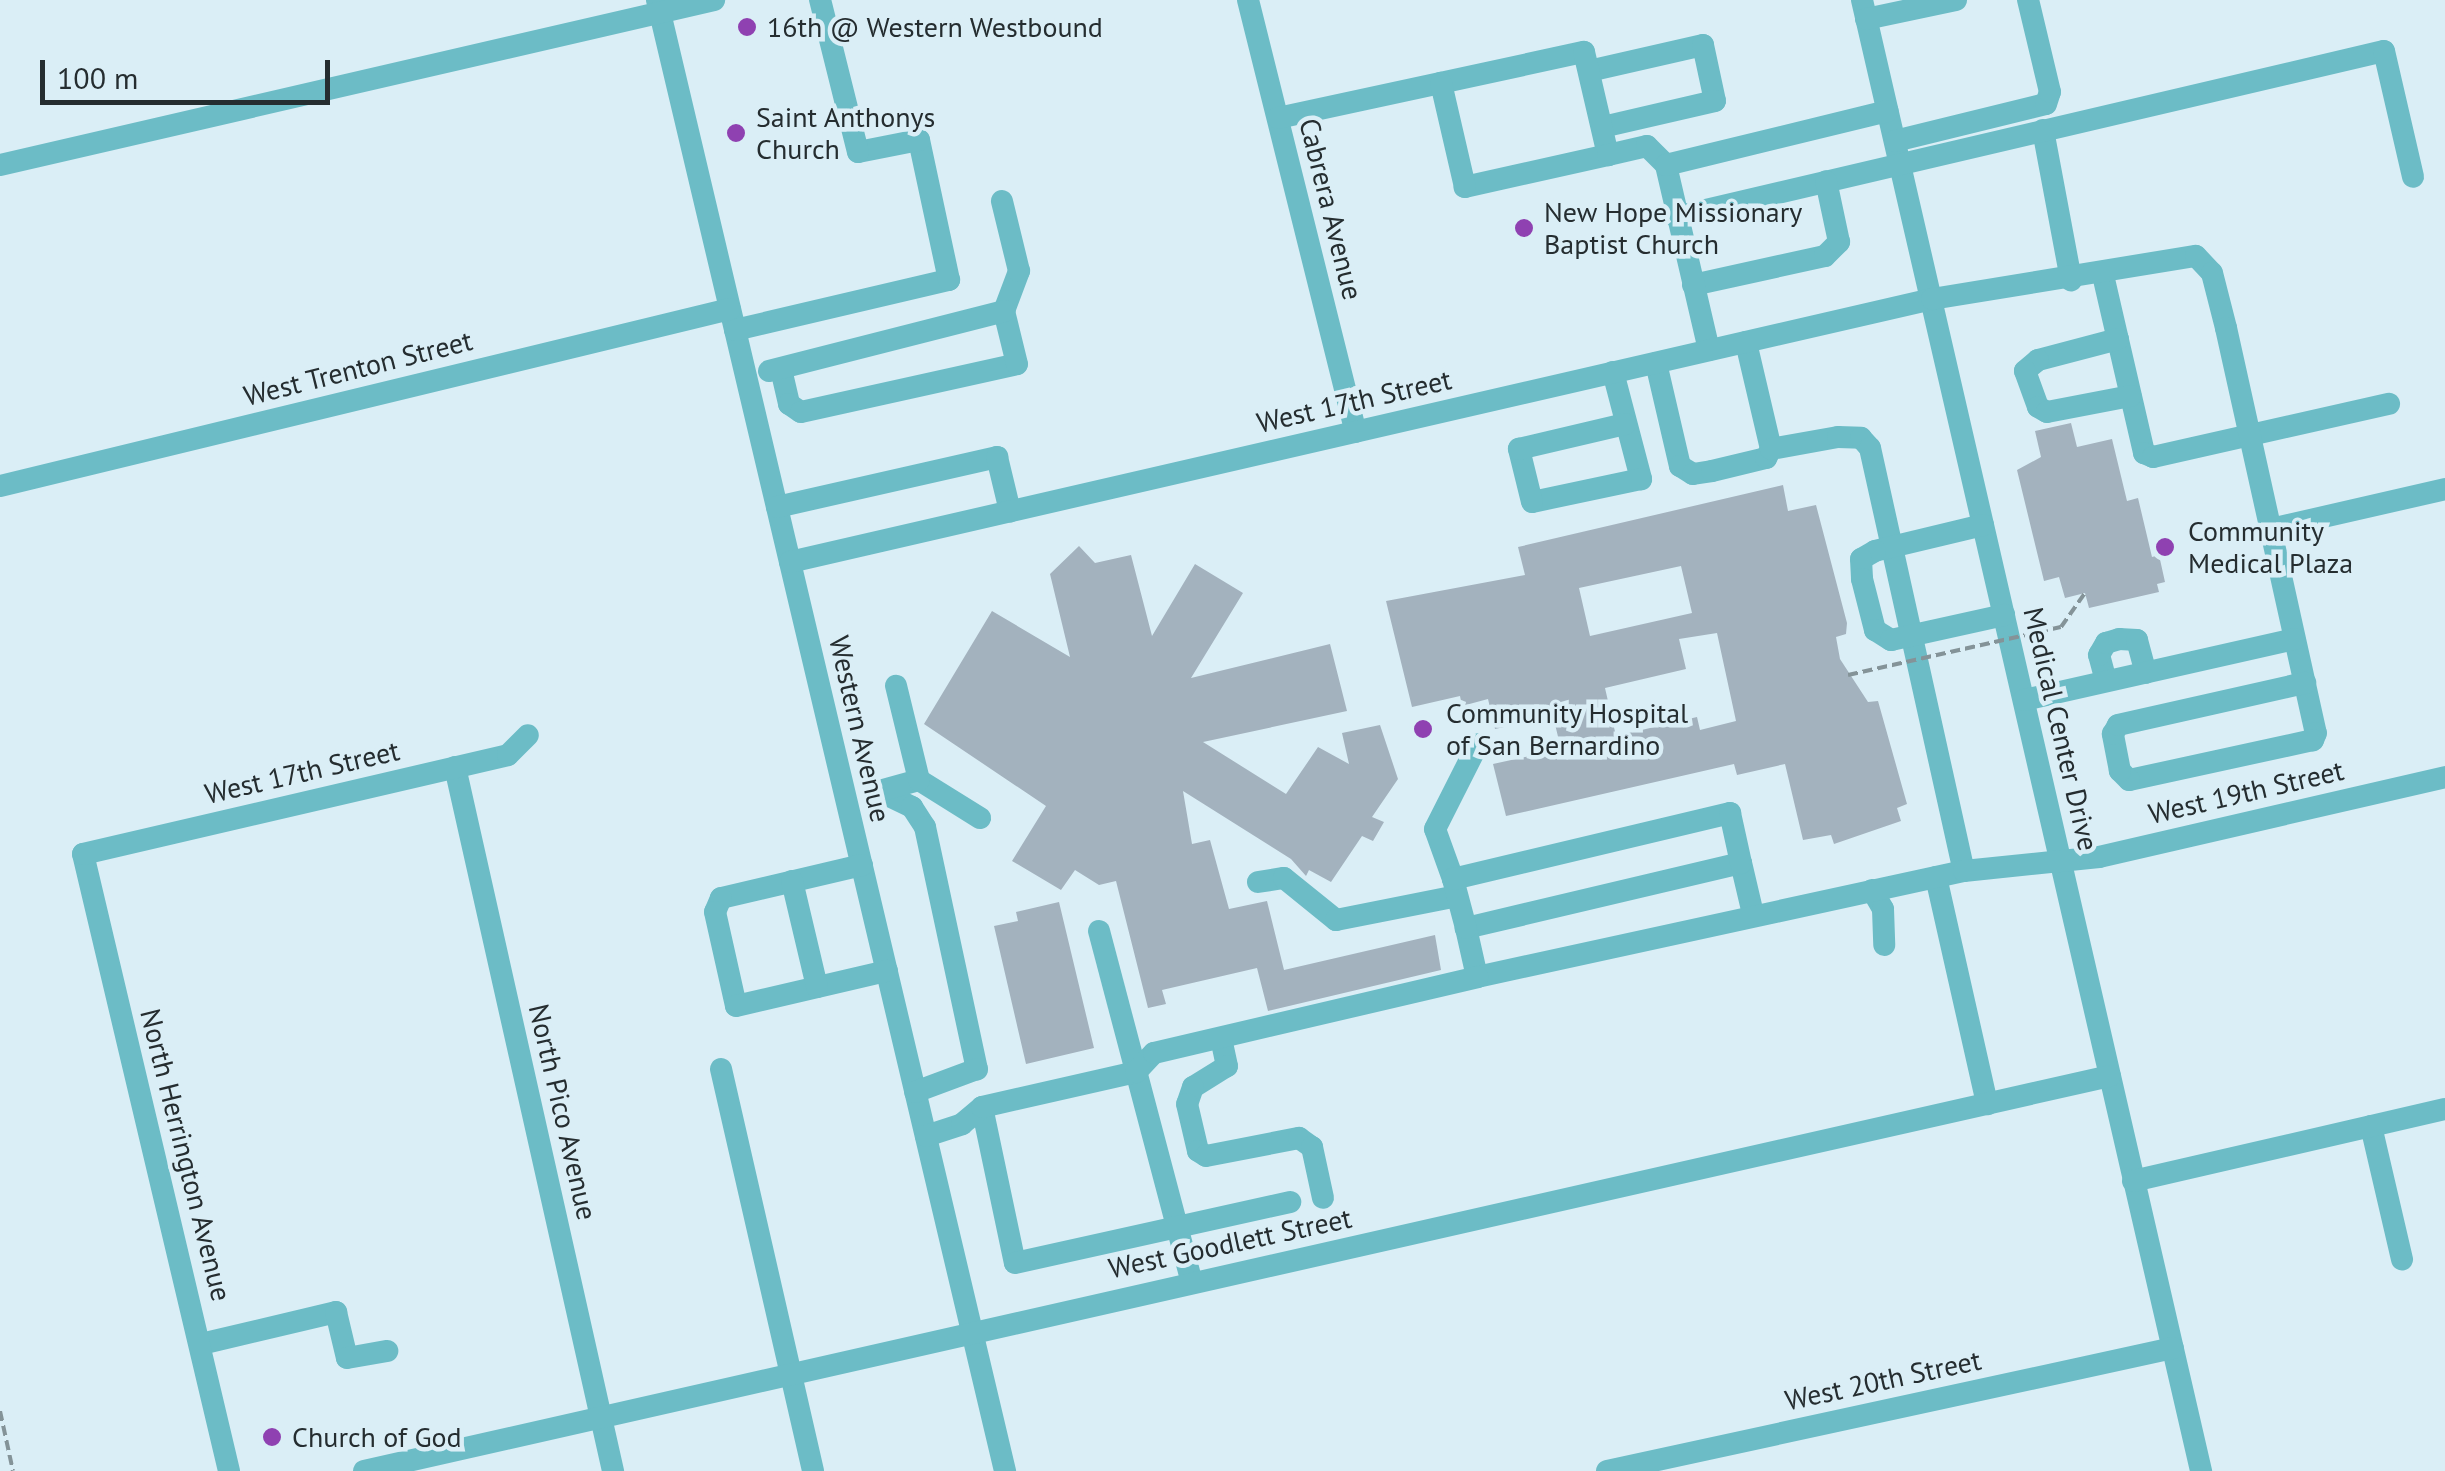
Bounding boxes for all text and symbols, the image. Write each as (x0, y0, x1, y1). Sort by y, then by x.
place label: 16th @ Western Westbound (767, 10, 1104, 44)
marker: 16th @ Western Westbound (736, 16, 758, 38)
scale bar (45, 40, 335, 102)
text: 100 m (57, 58, 138, 97)
place label: Saint Anthonys Church (756, 100, 936, 166)
street label: Cabrera Avenue (1292, 114, 1370, 304)
marker: Saint Anthonys Church (725, 122, 747, 144)
place label: New Hope Missionary Baptist Church (1544, 195, 1803, 261)
marker: New Hope Missionary Baptist Church (1513, 217, 1535, 239)
street label: West Trenton Street (240, 323, 476, 413)
street label: West 17th Street (1253, 362, 1455, 440)
place label: Community Medical Plaza (2188, 514, 2353, 580)
marker: Community Medical Plaza (2152, 534, 2178, 560)
street label: Medical Center Drive (2017, 604, 2105, 854)
street label: Western Avenue (822, 632, 898, 826)
place label: Community Hospital of San Bernardino (1446, 696, 1689, 762)
marker: Community Hospital of San Bernardino (1410, 716, 1436, 742)
street label: West 17th Street (201, 733, 403, 811)
street label: West 19th Street (2145, 753, 2347, 831)
street label: North Pico Avenue (522, 1000, 604, 1224)
street label: North Herrington Avenue (133, 1005, 239, 1305)
street label: West Goodlett Street (1105, 1201, 1355, 1285)
street label: West 20th Street (1782, 1343, 1984, 1417)
place label: Church of God (292, 1420, 462, 1454)
marker: Church of God (261, 1426, 283, 1448)

